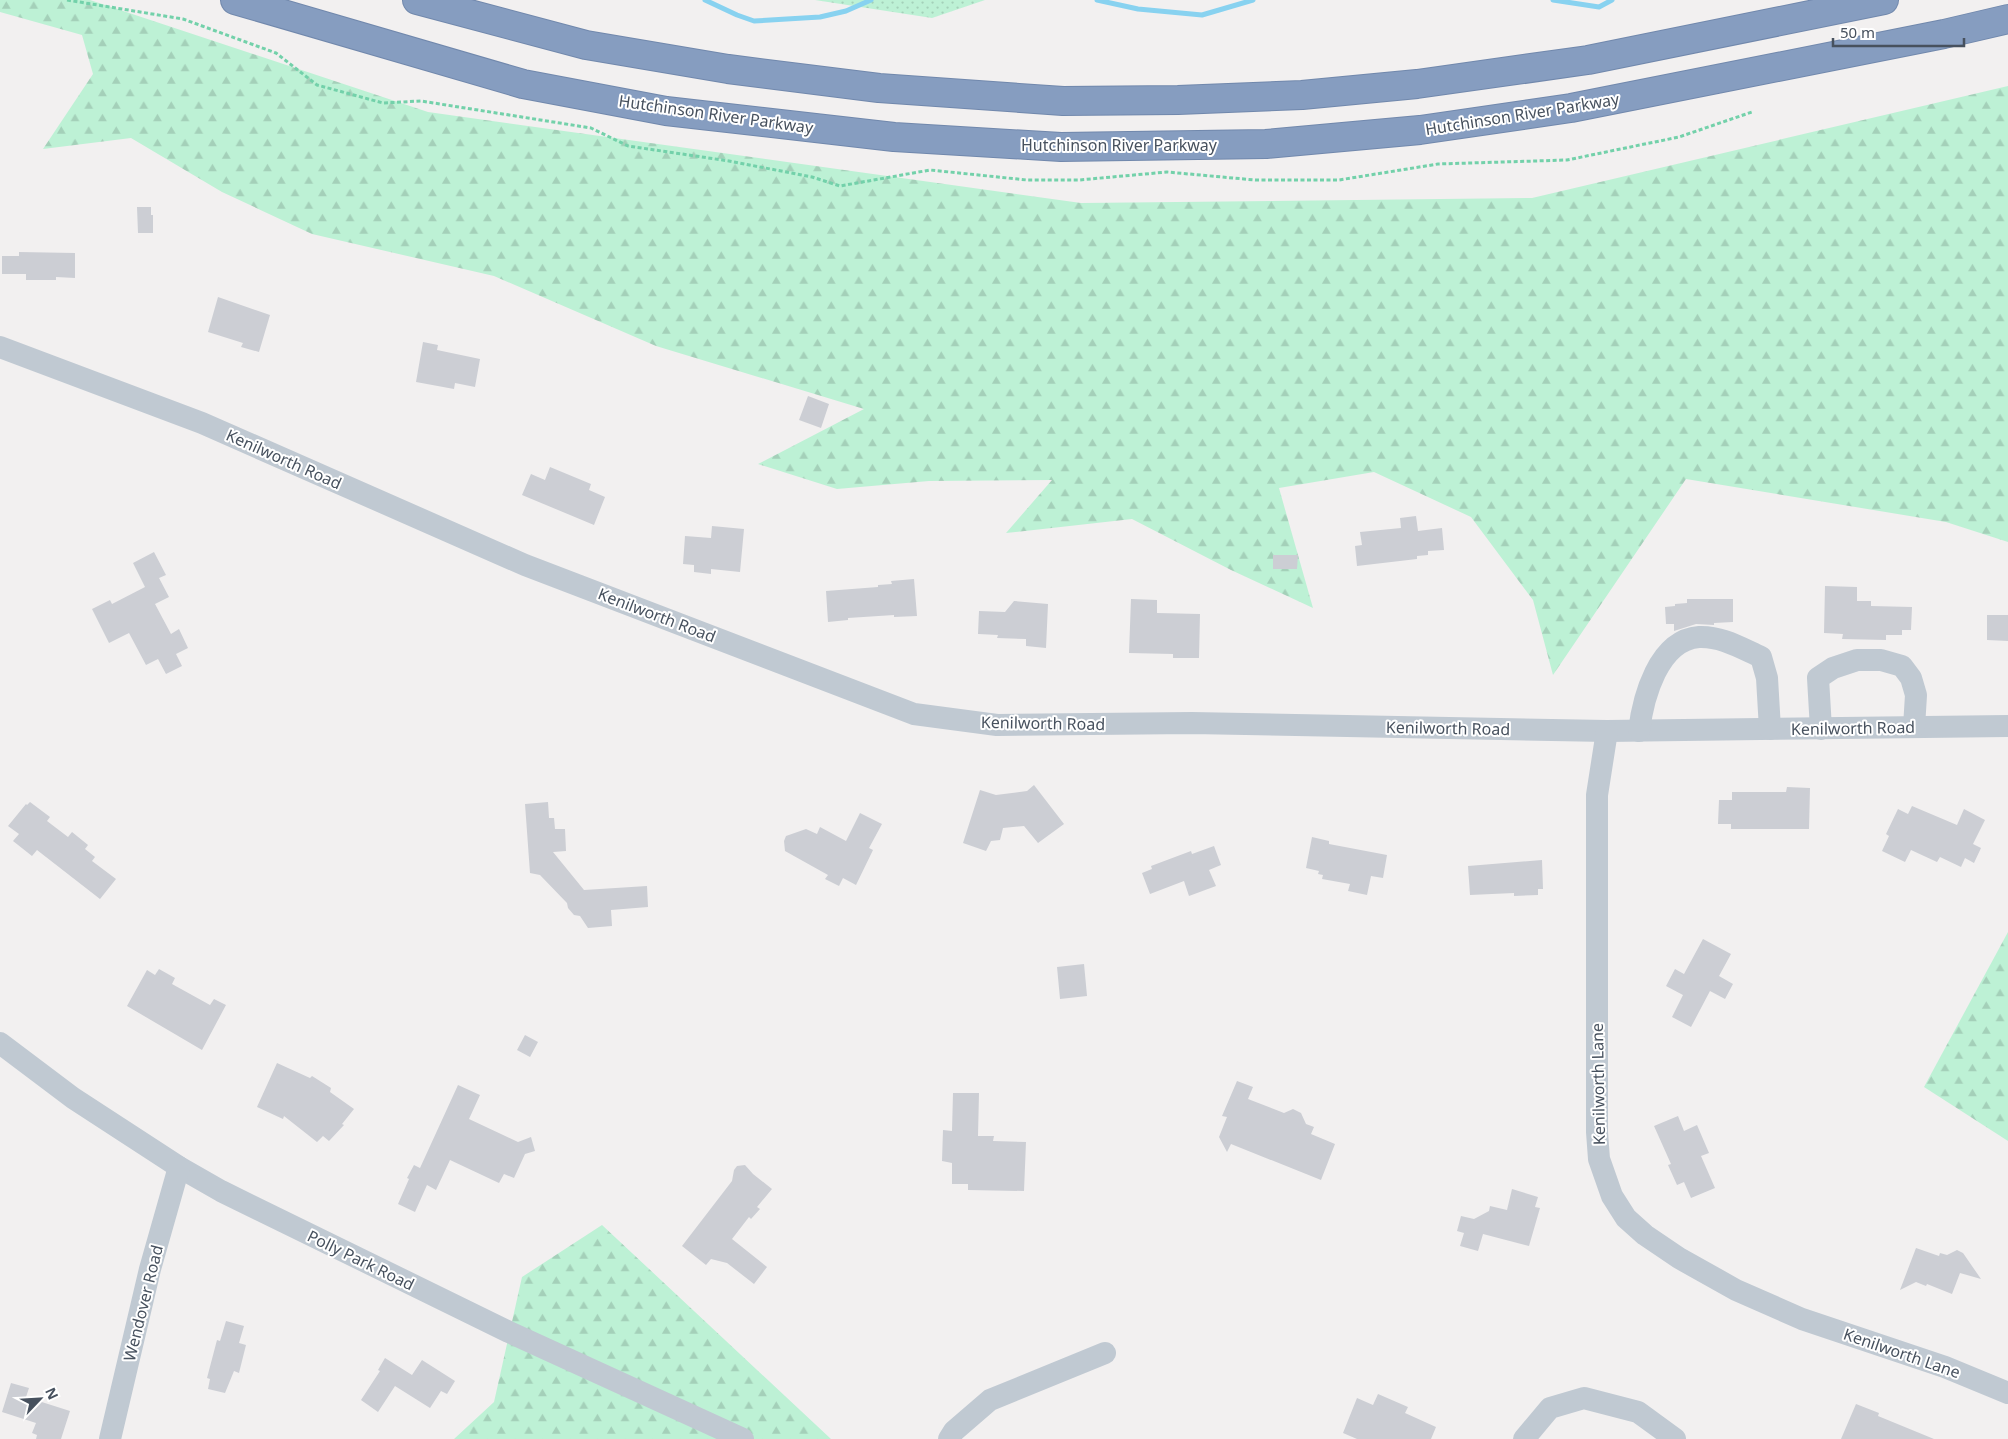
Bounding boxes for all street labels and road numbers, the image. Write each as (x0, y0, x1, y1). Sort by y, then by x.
street label: Hutchinson River Parkway (1423, 88, 1621, 140)
street label: Hutchinson River Parkway (617, 89, 815, 139)
street label: Hutchinson River Parkway (1021, 134, 1218, 156)
street label: Kenilworth Road (223, 424, 345, 494)
street label: Kenilworth Road (595, 582, 719, 648)
street label: Kenilworth Road (981, 711, 1105, 735)
street label: Kenilworth Road (1386, 716, 1510, 740)
street label: Kenilworth Road (1791, 716, 1915, 740)
street label: Kenilworth Lane (1586, 1023, 1610, 1145)
street label: Polly Park Road (304, 1225, 418, 1295)
street label: Wendover Road (118, 1243, 168, 1363)
street label: Kenilworth Lane (1841, 1323, 1963, 1383)

